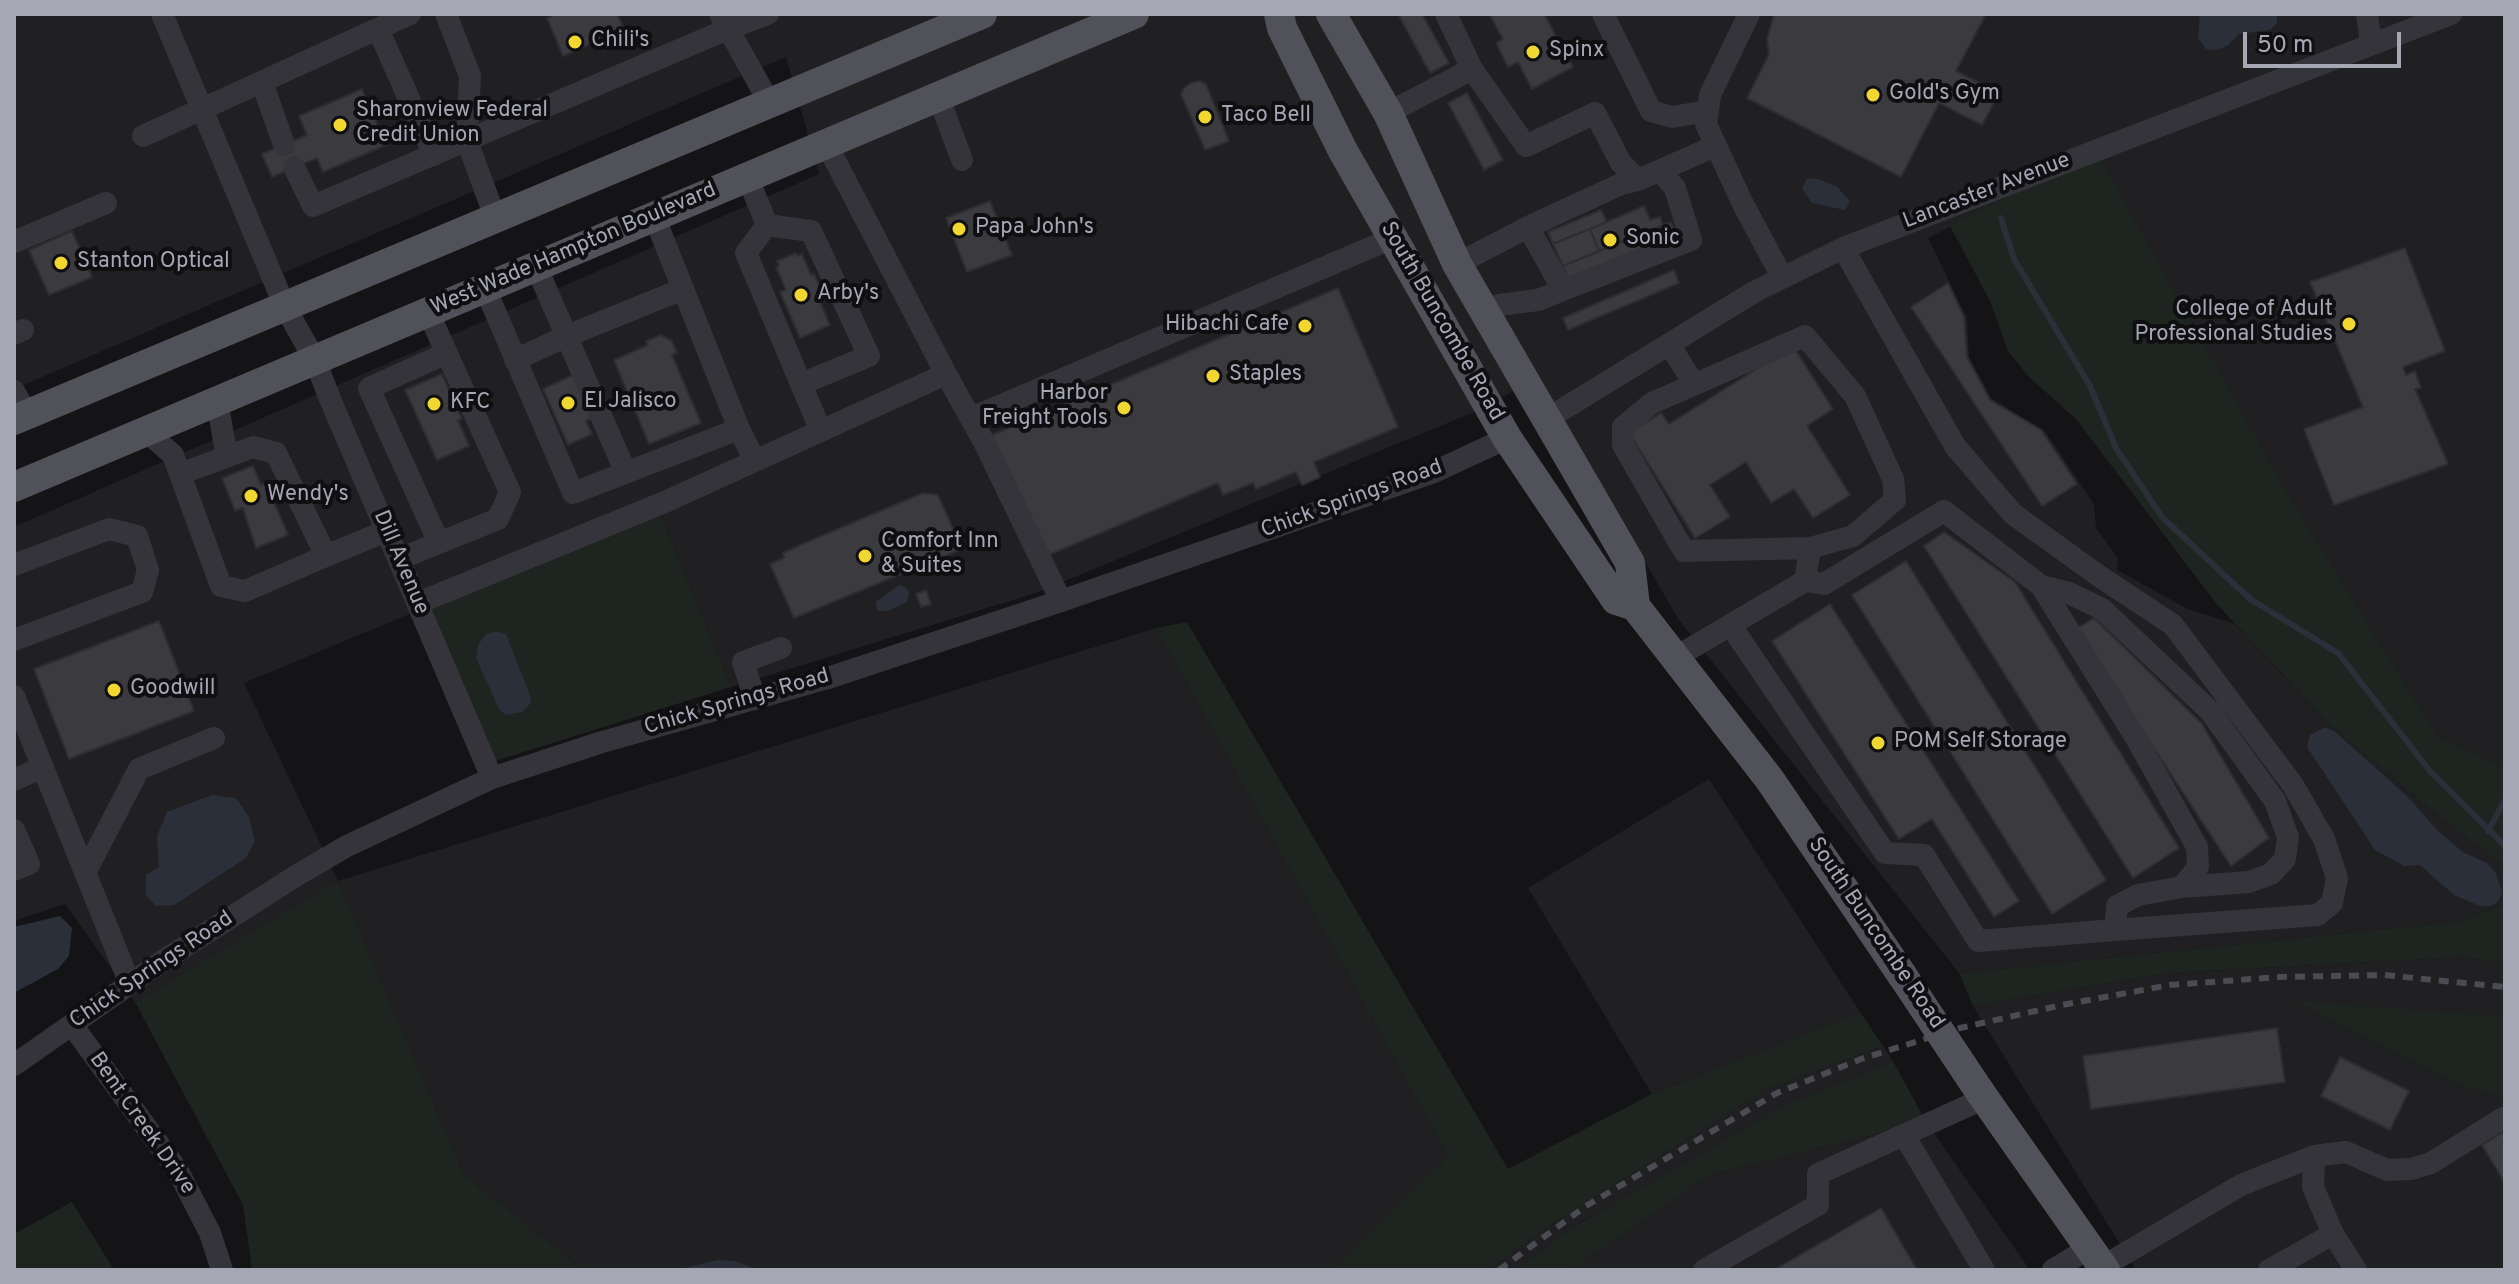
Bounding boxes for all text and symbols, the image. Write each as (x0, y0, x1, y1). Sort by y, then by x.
scale bar (2247, 16, 2405, 66)
place label: Chili's (591, 29, 650, 55)
text: 50 m (2257, 31, 2313, 61)
marker: Chili's (566, 33, 584, 51)
place label: Spinx (1549, 39, 1604, 65)
marker: Spinx (1524, 43, 1542, 61)
place label: Gold's Gym (1889, 82, 2000, 108)
marker: Gold's Gym (1864, 86, 1882, 104)
place label: Sharonview Federal Credit Union (356, 99, 548, 150)
place label: Taco Bell (1221, 104, 1311, 130)
marker: Taco Bell (1196, 108, 1214, 126)
marker: Sharonview Federal Credit Union (331, 116, 349, 134)
street label: Lancaster Avenue (1900, 148, 2074, 236)
street label: West Wade Hampton Boulevard (427, 178, 721, 322)
place label: Papa John's (975, 216, 1094, 242)
street label: South Buncombe Road (1373, 218, 1509, 426)
marker: Papa John's (950, 220, 968, 238)
place label: Sonic (1626, 227, 1680, 253)
marker: Sonic (1601, 231, 1619, 249)
place label: Stanton Optical (77, 250, 230, 276)
marker: Stanton Optical (52, 254, 70, 272)
place label: Arby's (817, 282, 879, 308)
marker: Arby's (792, 286, 810, 304)
place label: College of Adult Professional Studies (2134, 298, 2333, 350)
place label: Hibachi Cafe (1165, 313, 1289, 339)
marker: College of Adult Professional Studies (2340, 315, 2358, 333)
marker: Hibachi Cafe (1296, 317, 1314, 335)
place label: Staples (1229, 363, 1302, 389)
marker: Staples (1204, 367, 1222, 385)
place label: Harbor Freight Tools (982, 382, 1108, 434)
place label: El Jalisco (584, 390, 677, 416)
place label: KFC (450, 391, 490, 417)
marker: El Jalisco (559, 394, 577, 412)
marker: KFC (425, 395, 443, 413)
marker: Harbor Freight Tools (1115, 399, 1133, 417)
street label: Chick Springs Road (1258, 455, 1446, 545)
place label: Wendy's (267, 483, 349, 509)
marker: Wendy's (242, 487, 260, 505)
street label: Dill Avenue (366, 507, 434, 619)
place label: Comfort Inn & Suites (881, 530, 999, 582)
marker: Comfort Inn & Suites (856, 547, 874, 565)
street label: Chick Springs Road (642, 664, 832, 742)
place label: Goodwill (130, 677, 216, 703)
marker: Goodwill (105, 681, 123, 699)
place label: POM Self Storage (1894, 730, 2067, 756)
marker: POM Self Storage (1869, 734, 1887, 752)
street label: South Buncombe Road (1801, 833, 1949, 1035)
street label: Chick Springs Road (65, 907, 239, 1035)
street label: Bent Creek Drive (82, 1048, 200, 1200)

